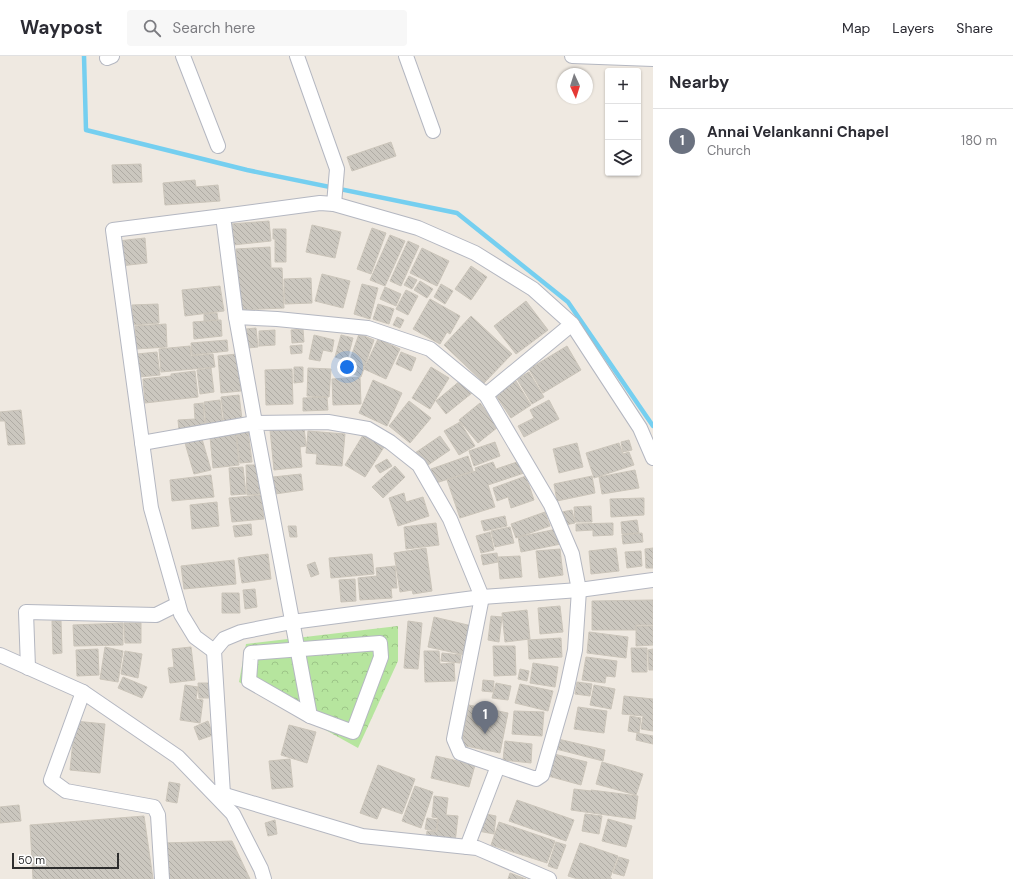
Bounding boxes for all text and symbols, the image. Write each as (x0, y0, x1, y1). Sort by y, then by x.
search box (127, 10, 407, 46)
text: Waypost (20, 15, 103, 40)
icon: search (141, 17, 163, 39)
text: Search here (173, 18, 255, 38)
text: Map (842, 19, 870, 37)
text: Layers (892, 19, 934, 37)
text: Share (956, 19, 993, 37)
north arrow (557, 68, 593, 104)
map controls (605, 68, 641, 176)
button: + (605, 68, 641, 104)
text: Nearby (669, 71, 729, 93)
button: − (605, 104, 641, 140)
text: Annai Velankanni Chapel (707, 122, 889, 142)
text: 1 (680, 132, 684, 149)
text: 180 m (961, 132, 997, 149)
button: layers (605, 140, 641, 176)
text: Church (707, 142, 751, 159)
your location (337, 357, 357, 377)
pin: 1 (472, 701, 498, 734)
scale bar (12, 851, 119, 870)
text: 50 m (18, 853, 45, 867)

